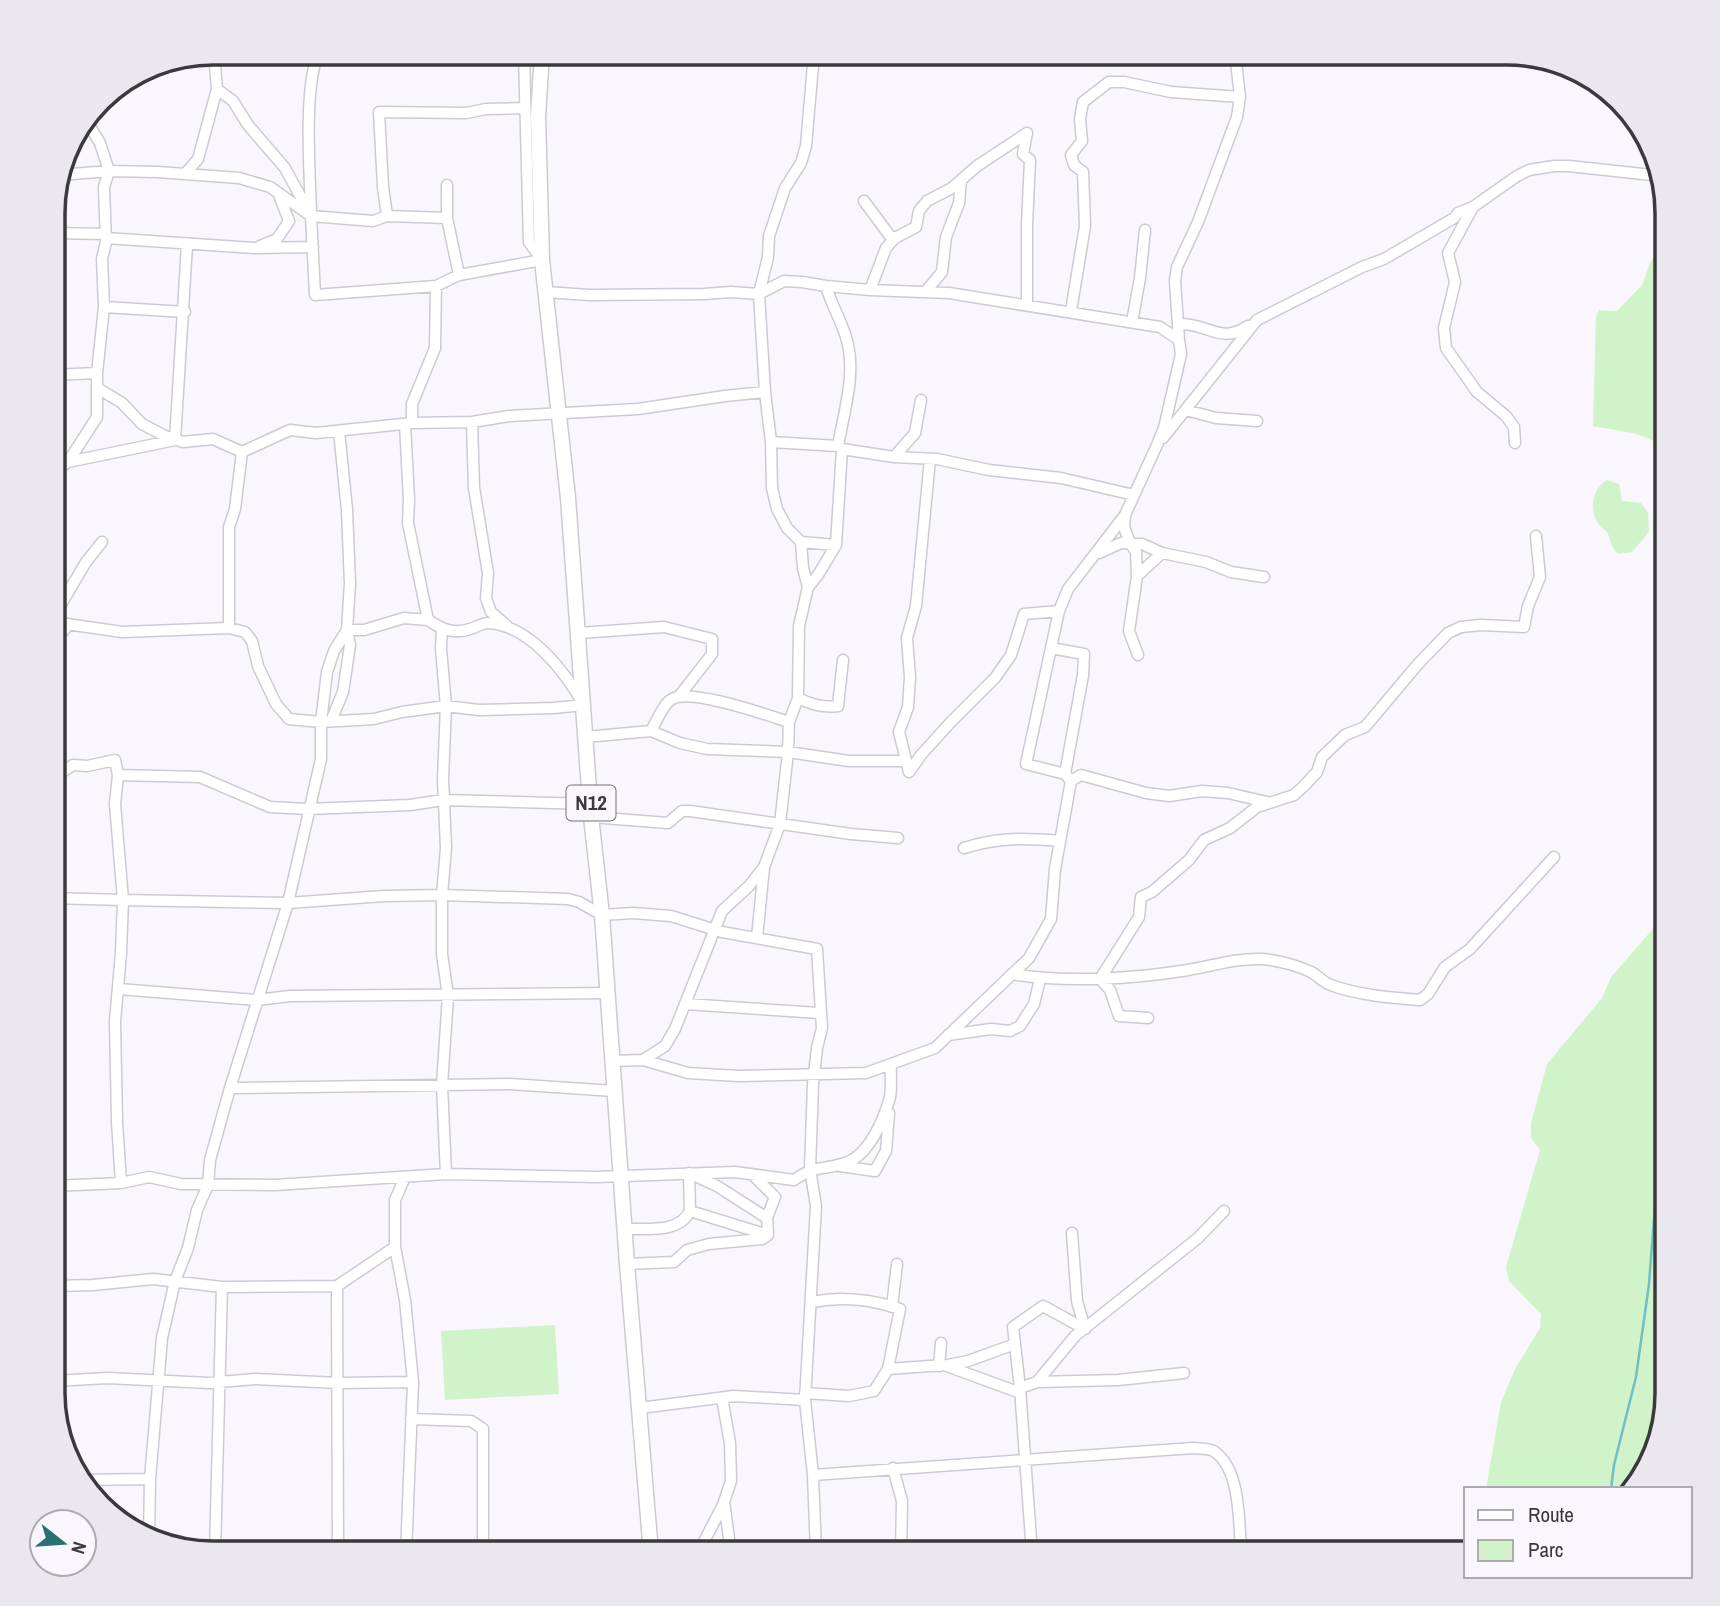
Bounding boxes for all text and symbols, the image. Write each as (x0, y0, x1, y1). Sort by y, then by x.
road number: N12 (566, 786, 616, 820)
legend (1464, 1487, 1692, 1578)
text: Route (1528, 1500, 1574, 1529)
north arrow (28, 1508, 98, 1578)
text: Parc (1528, 1535, 1563, 1564)
text: N (65, 1539, 93, 1557)

